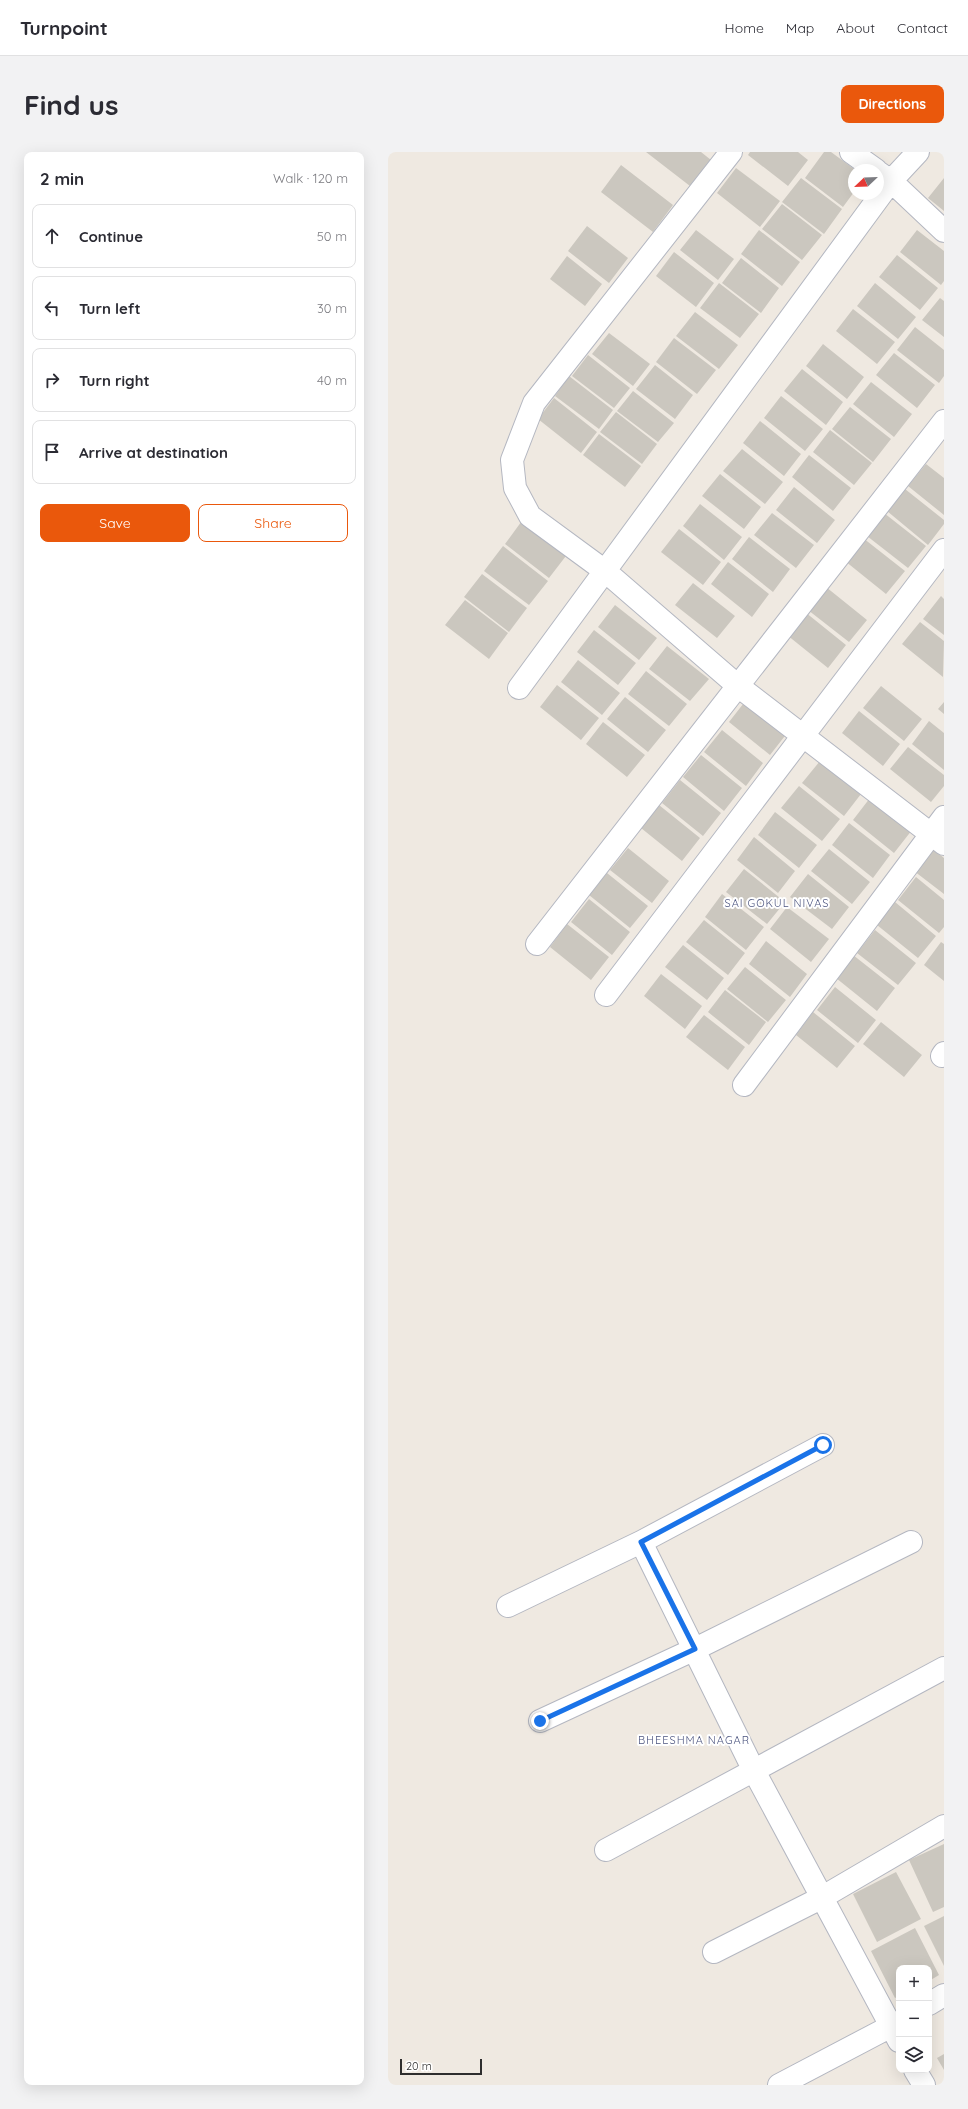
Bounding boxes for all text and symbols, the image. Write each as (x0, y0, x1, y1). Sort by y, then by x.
text: Turnpoint (20, 16, 108, 40)
text: Home (725, 19, 764, 37)
text: Map (786, 19, 814, 37)
text: About (836, 19, 875, 37)
text: Contact (897, 19, 948, 37)
button: Directions (841, 85, 944, 123)
text: Find us (24, 87, 118, 122)
north arrow (848, 164, 884, 200)
text: 2 min (40, 168, 84, 189)
text: Walk · 120 m (273, 170, 348, 186)
icon: ahead (41, 225, 63, 247)
text: Continue (79, 227, 143, 246)
text: 50 m (317, 228, 347, 244)
icon: left (41, 297, 63, 319)
text: Turn left (79, 299, 141, 318)
text: 30 m (317, 300, 347, 316)
icon: right (41, 369, 63, 391)
text: Turn right (79, 371, 150, 390)
text: 40 m (317, 372, 347, 388)
icon: arrive (41, 441, 63, 463)
text: Arrive at destination (79, 443, 228, 462)
button: Save (40, 504, 190, 542)
button: Share (198, 504, 348, 542)
district label: SAI GOKUL NIVAS (724, 896, 830, 910)
route start (814, 1436, 832, 1454)
route end (531, 1712, 549, 1730)
district label: BHEESHMA NAGAR (638, 1733, 750, 1747)
map controls (896, 1965, 932, 2073)
button: + (896, 1965, 932, 2001)
button: − (896, 2001, 932, 2037)
button: layers (896, 2037, 932, 2073)
scale bar (400, 2057, 482, 2076)
text: 20 m (406, 2059, 432, 2073)

